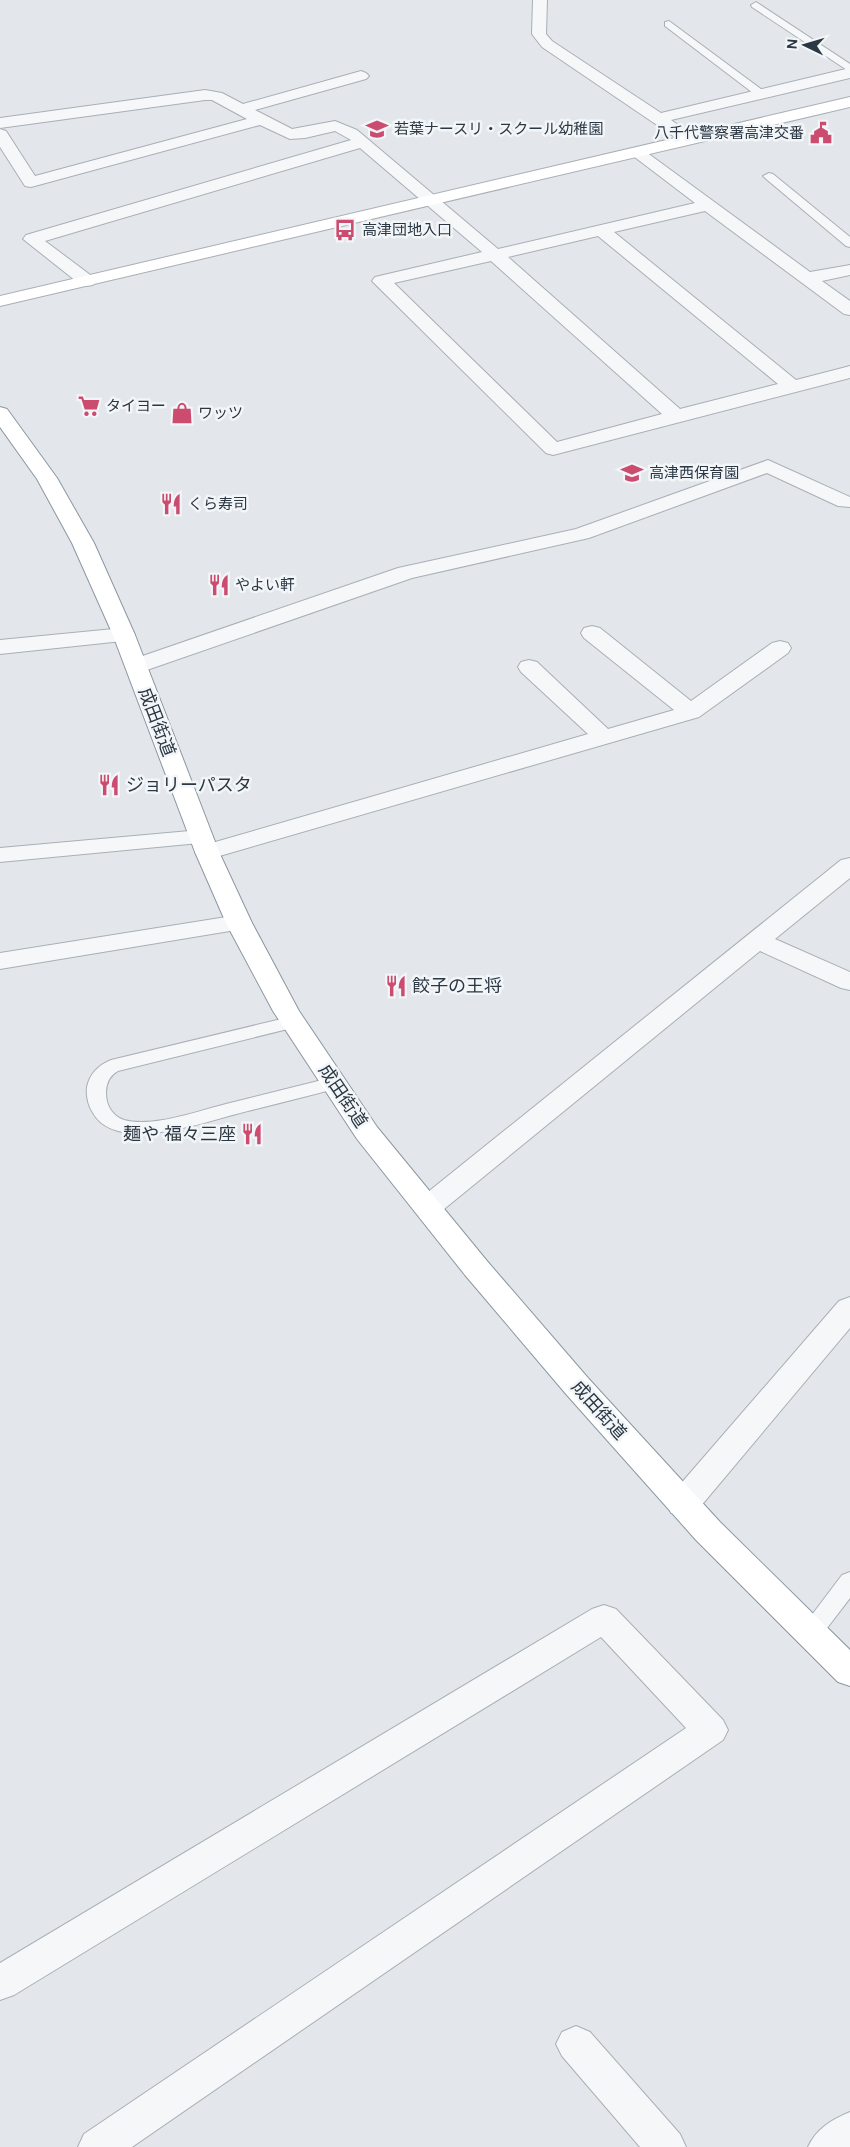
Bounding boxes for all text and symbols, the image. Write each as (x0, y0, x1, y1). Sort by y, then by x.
north arrow (780, 20, 830, 70)
text: N (783, 38, 801, 50)
school or university icon: 若葉ナースリ・スクール幼稚園 (364, 116, 390, 142)
place label: 若葉ナースリ・スクール幼稚園 (394, 119, 603, 139)
public building icon: 八千代警察署高津交番 (808, 120, 834, 146)
place label: 八千代警察署高津交番 (654, 123, 804, 143)
bus stop icon: 高津団地入口 (332, 217, 358, 243)
place label: 高津団地入口 (362, 220, 452, 240)
supermarket icon: タイヨー (76, 393, 102, 419)
place label: タイヨー (106, 396, 166, 416)
shop icon: ワッツ (169, 400, 195, 426)
place label: ワッツ (198, 403, 243, 423)
school or university icon: 高津西保育園 (619, 460, 645, 486)
place label: 高津西保育園 (649, 463, 739, 483)
restaurant icon: くら寿司 (158, 491, 184, 517)
place label: くら寿司 (188, 494, 248, 514)
restaurant icon: やよい軒 (206, 572, 232, 598)
place label: やよい軒 (235, 575, 295, 595)
street label: 成田街道 (133, 684, 181, 760)
restaurant icon: ジョリーパスタ (96, 772, 122, 798)
place label: ジョリーパスタ (126, 773, 252, 797)
restaurant icon: 餃子の王将 (383, 973, 409, 999)
place label: 餃子の王将 (412, 974, 502, 998)
street label: 成田街道 (313, 1059, 373, 1133)
restaurant icon: 麺や 福々三座 (239, 1121, 265, 1147)
place label: 麺や 福々三座 (123, 1122, 236, 1146)
street label: 成田街道 (566, 1375, 632, 1445)

